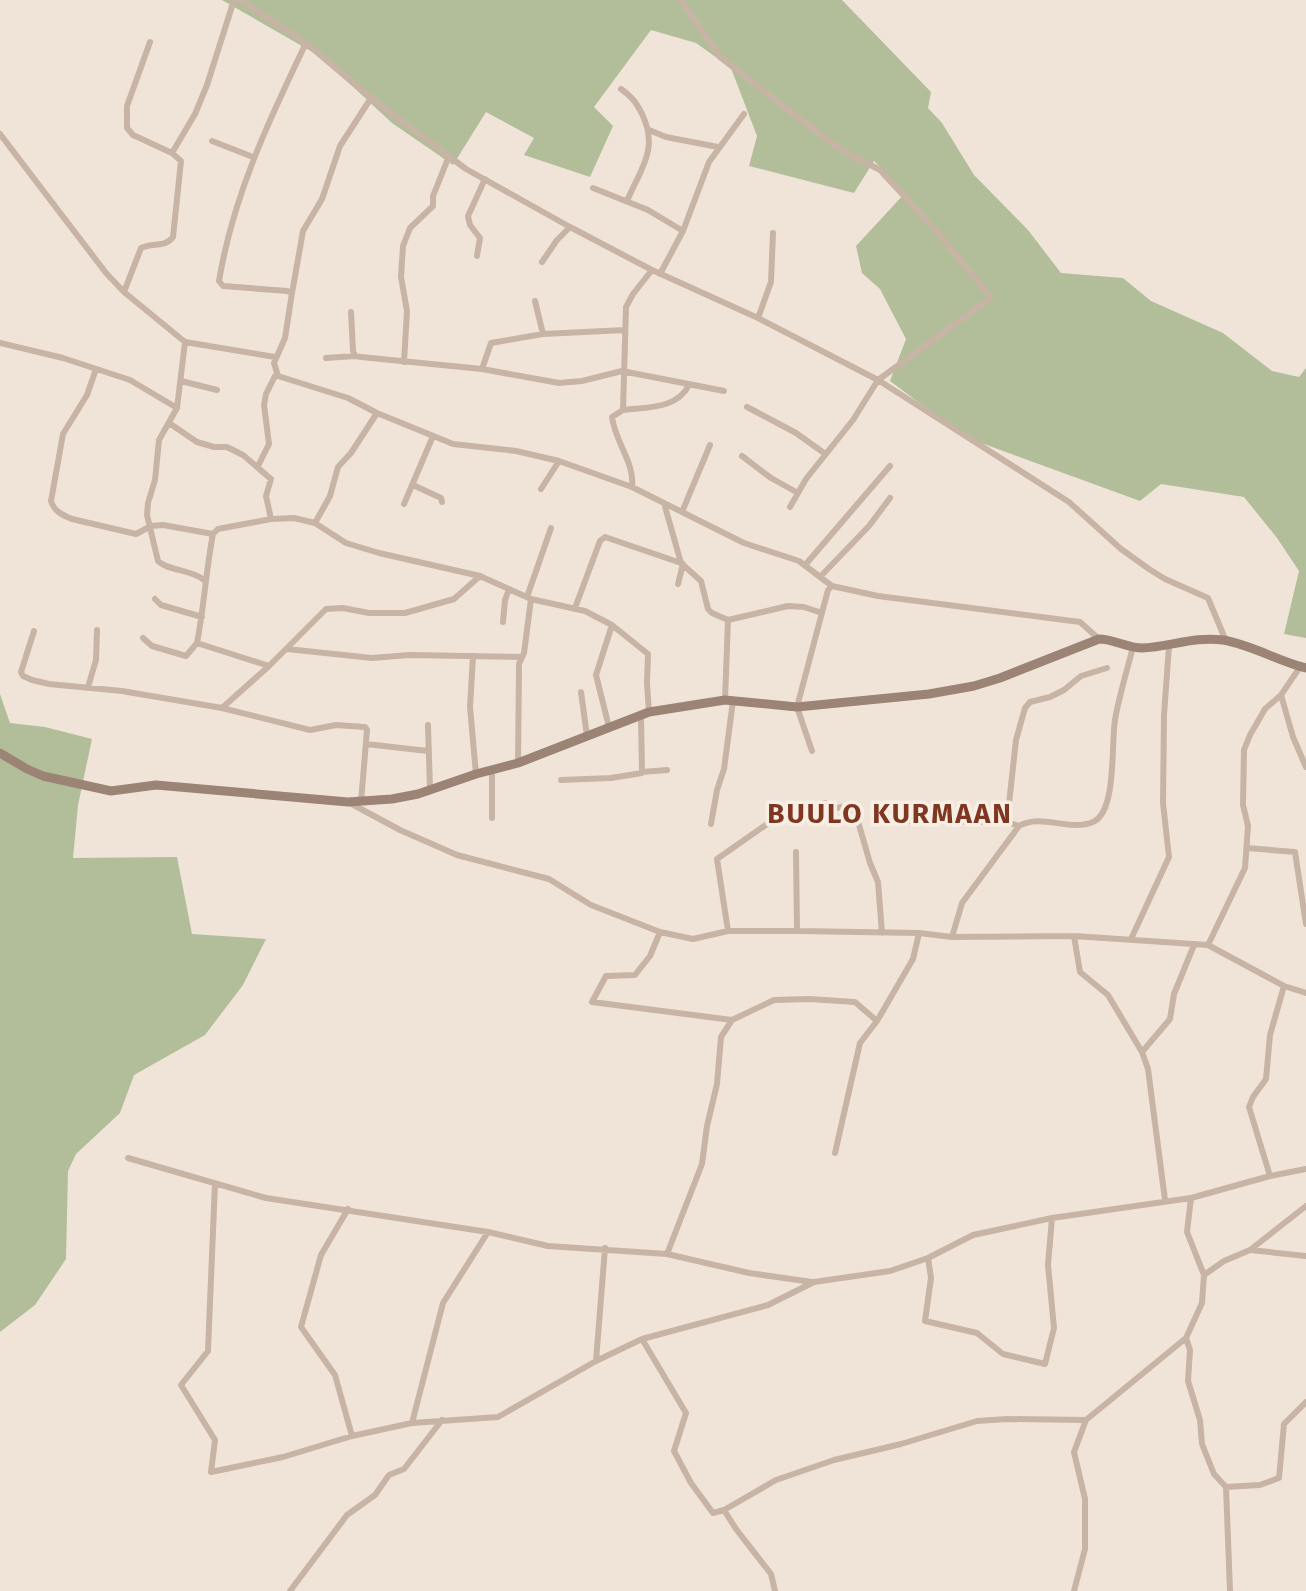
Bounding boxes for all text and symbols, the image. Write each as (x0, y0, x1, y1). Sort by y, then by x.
district label: BUULO KURMAAN (767, 797, 1013, 830)

